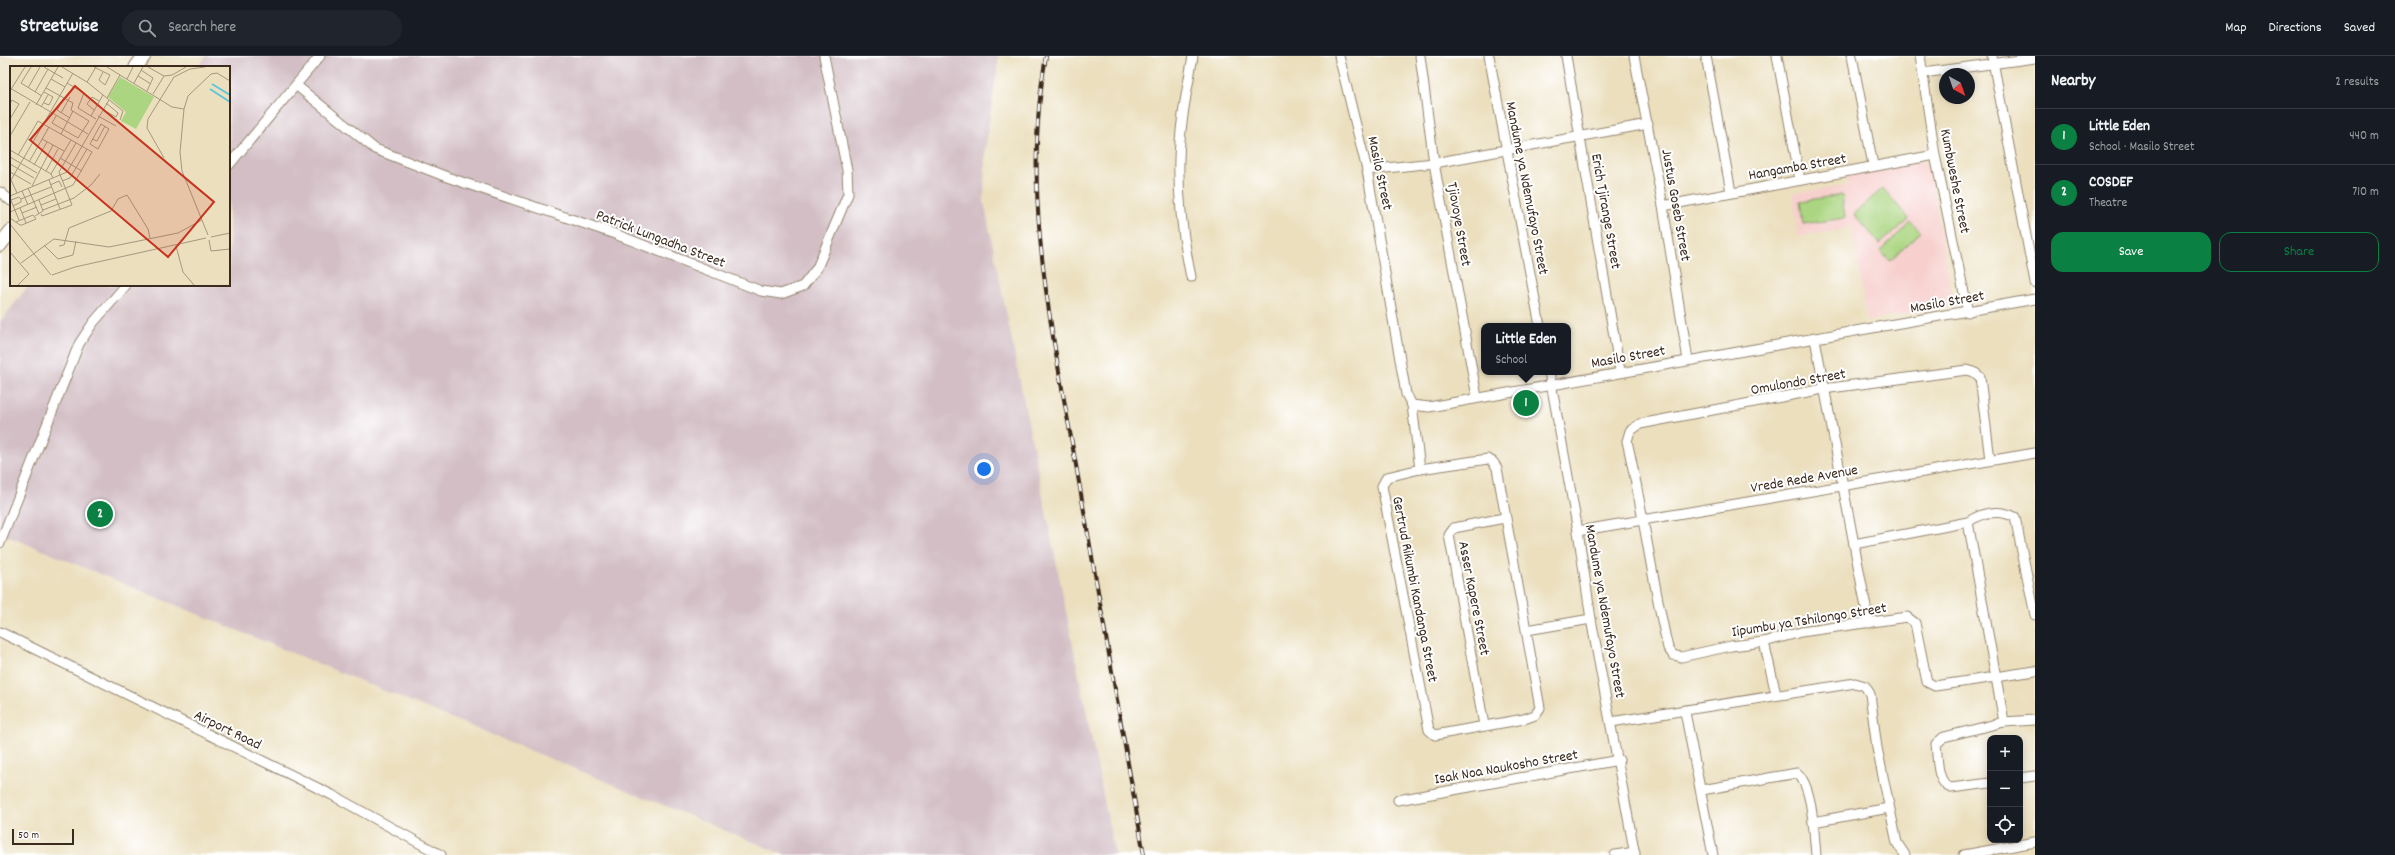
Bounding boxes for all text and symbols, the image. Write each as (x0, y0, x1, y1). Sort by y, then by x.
search box (122, 10, 402, 46)
text: Streetwise (20, 14, 98, 41)
icon: search (136, 17, 158, 39)
text: Search here (168, 17, 236, 39)
text: Map (2225, 18, 2247, 38)
text: Directions (2269, 18, 2322, 38)
text: Saved (2344, 18, 2375, 38)
inset map (10, 66, 230, 286)
north arrow (1939, 68, 1975, 104)
text: Nearby (2051, 70, 2095, 94)
text: 2 results (2335, 73, 2379, 92)
street label: Mandume ya Ndemufayo Street (1498, 100, 1554, 277)
text: Little Eden (2089, 116, 2150, 138)
street label: Kumbweshe Street (1933, 127, 1975, 236)
text: 1 (2063, 127, 2065, 146)
text: 440 m (2349, 127, 2379, 146)
street label: Masilo Street (1360, 134, 1398, 213)
text: School · Masilo Street (2089, 138, 2195, 157)
street label: Justus Goseb Street (1654, 148, 1696, 264)
street label: Hangamba Street (1747, 148, 1848, 187)
street label: Erich Tjirange Street (1584, 152, 1626, 271)
text: COSDEF (2089, 172, 2133, 194)
street label: Tjiovoye Street (1440, 181, 1476, 268)
text: 2 (2061, 183, 2067, 202)
text: 710 m (2352, 183, 2379, 202)
text: Theatre (2089, 194, 2127, 213)
street label: Patrick Lungadha Street (592, 205, 729, 275)
button: Save (2051, 232, 2211, 272)
button: Share (2219, 232, 2379, 272)
street label: Masilo Street (1908, 286, 1987, 320)
popup (1481, 323, 1571, 375)
text: Little Eden (1496, 329, 1556, 351)
street label: Masilo Street (1589, 341, 1668, 375)
text: School (1496, 351, 1527, 370)
street label: Omulondo Street (1749, 364, 1848, 402)
pin: 1 (1513, 388, 1539, 418)
your location (974, 459, 994, 479)
street label: Vrede Rede Avenue (1749, 460, 1860, 500)
street label: Gertrud Rikumbi Kandanga Street (1385, 495, 1443, 685)
pin: 2 (87, 499, 113, 529)
street label: Mandume ya Ndemufayo Street (1578, 523, 1630, 700)
street label: Asser Kapere Street (1451, 539, 1495, 658)
street label: Iipumbu ya Tshilongo Street (1730, 598, 1889, 644)
street label: Airport Road (190, 705, 265, 757)
map controls (1987, 735, 2023, 843)
button: + (1987, 735, 2023, 771)
street label: Isak Noa Naukosho Street (1433, 744, 1580, 791)
button: − (1987, 771, 2023, 807)
button: locate (1987, 807, 2023, 843)
scale bar (12, 827, 74, 846)
text: 50 m (18, 828, 39, 844)

